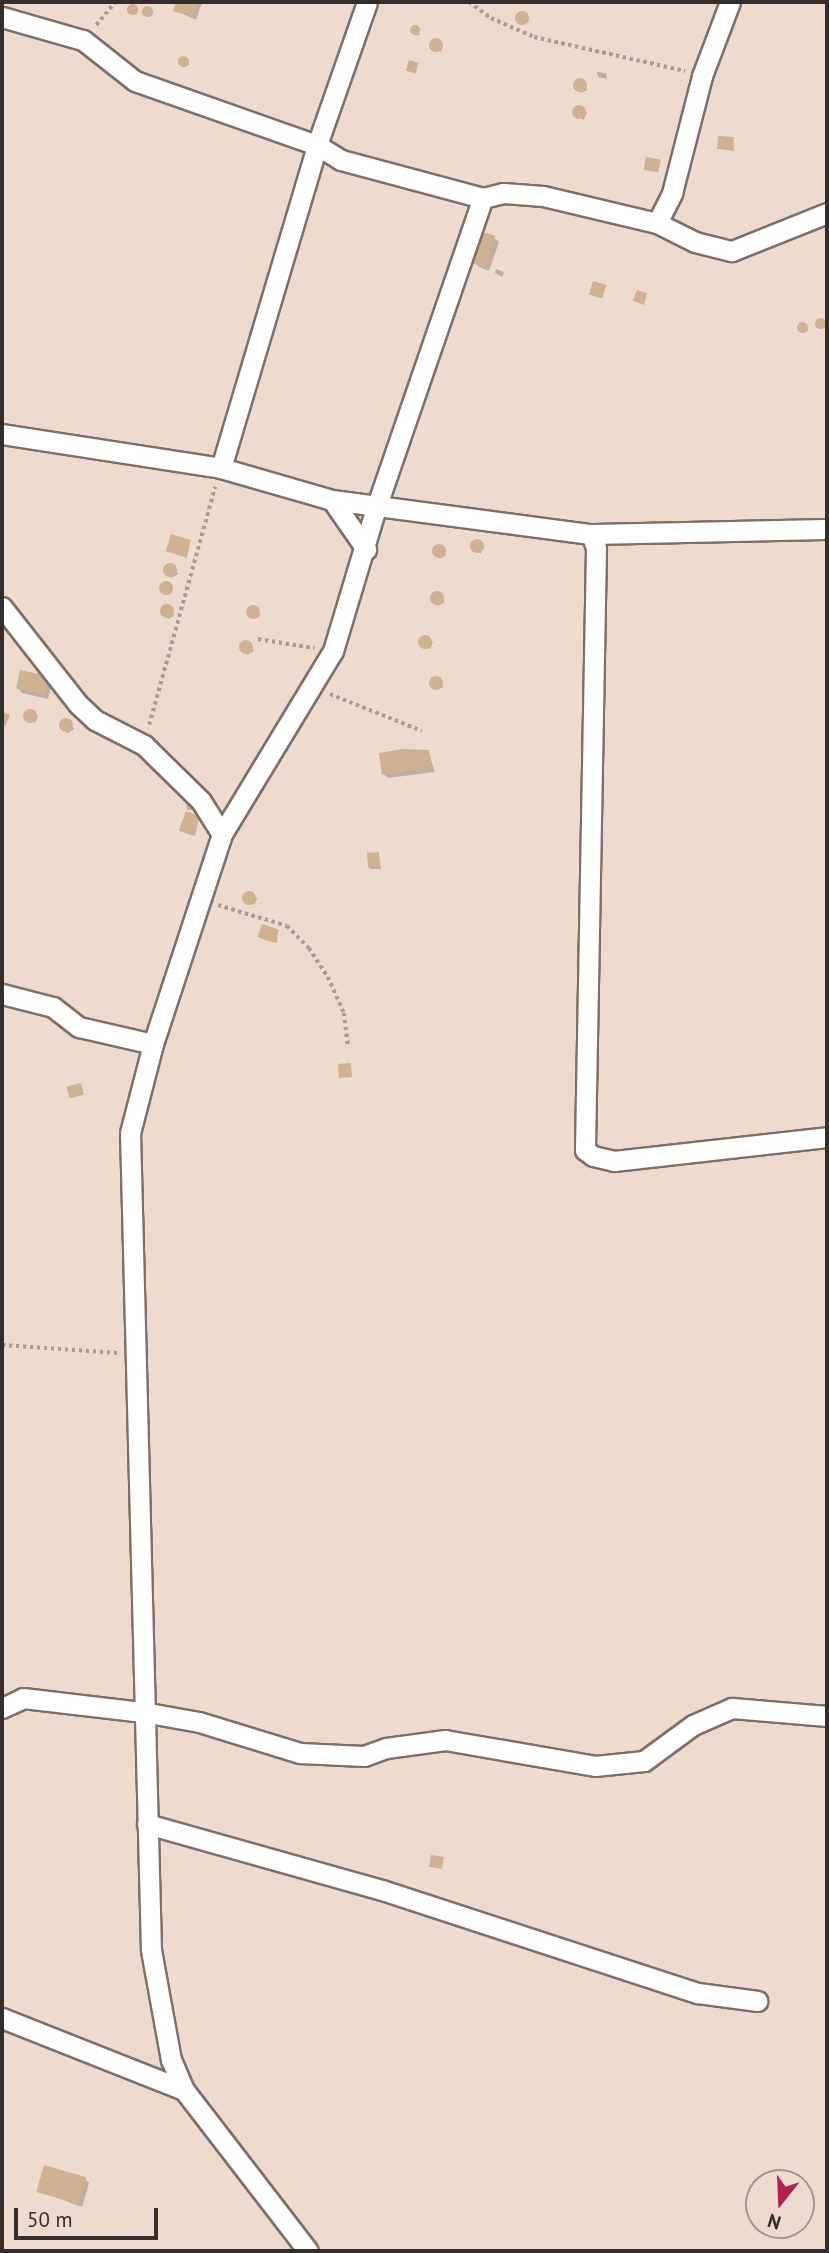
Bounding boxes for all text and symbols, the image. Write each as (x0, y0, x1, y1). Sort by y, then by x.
north arrow (745, 2169, 815, 2239)
scale bar (18, 2194, 161, 2238)
text: 50 m (27, 2206, 73, 2233)
text: N (764, 2209, 784, 2235)

